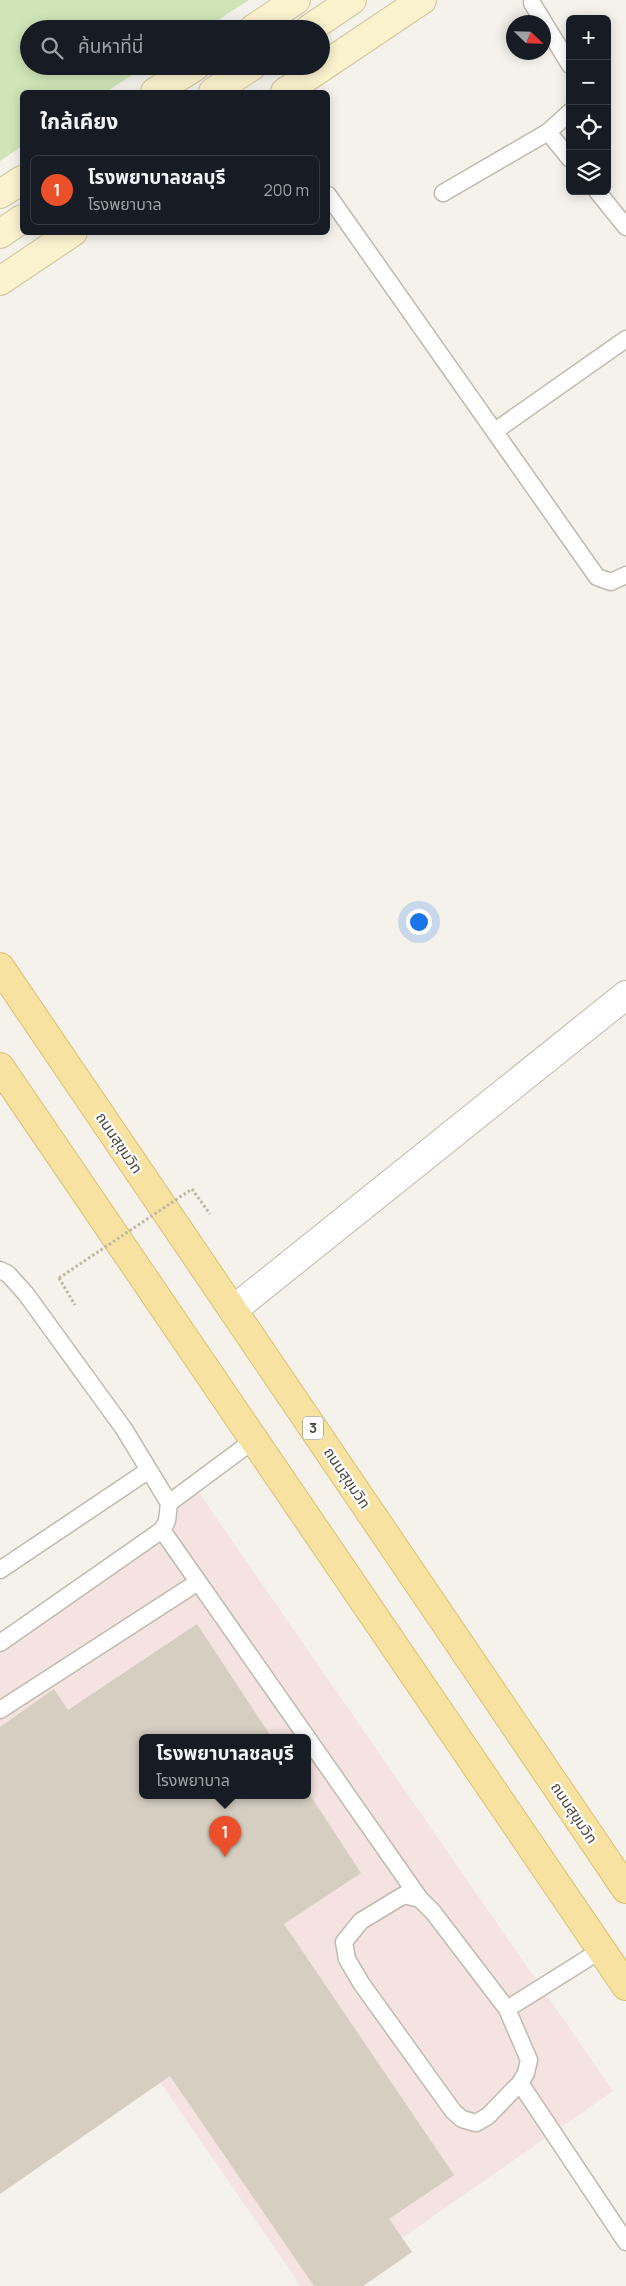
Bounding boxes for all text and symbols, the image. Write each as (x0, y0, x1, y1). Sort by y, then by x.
north arrow (506, 15, 551, 60)
map controls (566, 15, 611, 195)
button: + (566, 15, 611, 60)
search box (20, 20, 330, 75)
text: ค้นหาที่นี่ (78, 33, 143, 59)
icon: search (38, 34, 66, 62)
button: − (566, 60, 611, 105)
button: locate (566, 105, 611, 150)
text: ใกล้เคียง (40, 107, 118, 135)
button: layers (566, 150, 611, 195)
text: โรงพยาบาลชลบุรี (88, 164, 226, 190)
text: 1 (53, 179, 61, 201)
text: 200 m (264, 179, 309, 201)
text: โรงพยาบาล (88, 193, 162, 215)
your location (406, 909, 432, 935)
street label: ถนนสุขุมวิท (91, 1108, 148, 1178)
road number: 3 (303, 1416, 323, 1440)
street label: ถนนสุขุมวิท (319, 1443, 376, 1513)
popup (139, 1734, 311, 1799)
text: โรงพยาบาลชลบุรี (156, 1740, 294, 1766)
text: โรงพยาบาล (156, 1769, 230, 1791)
street label: ถนนสุขุมวิท (546, 1778, 603, 1848)
pin: 1 (209, 1816, 241, 1857)

